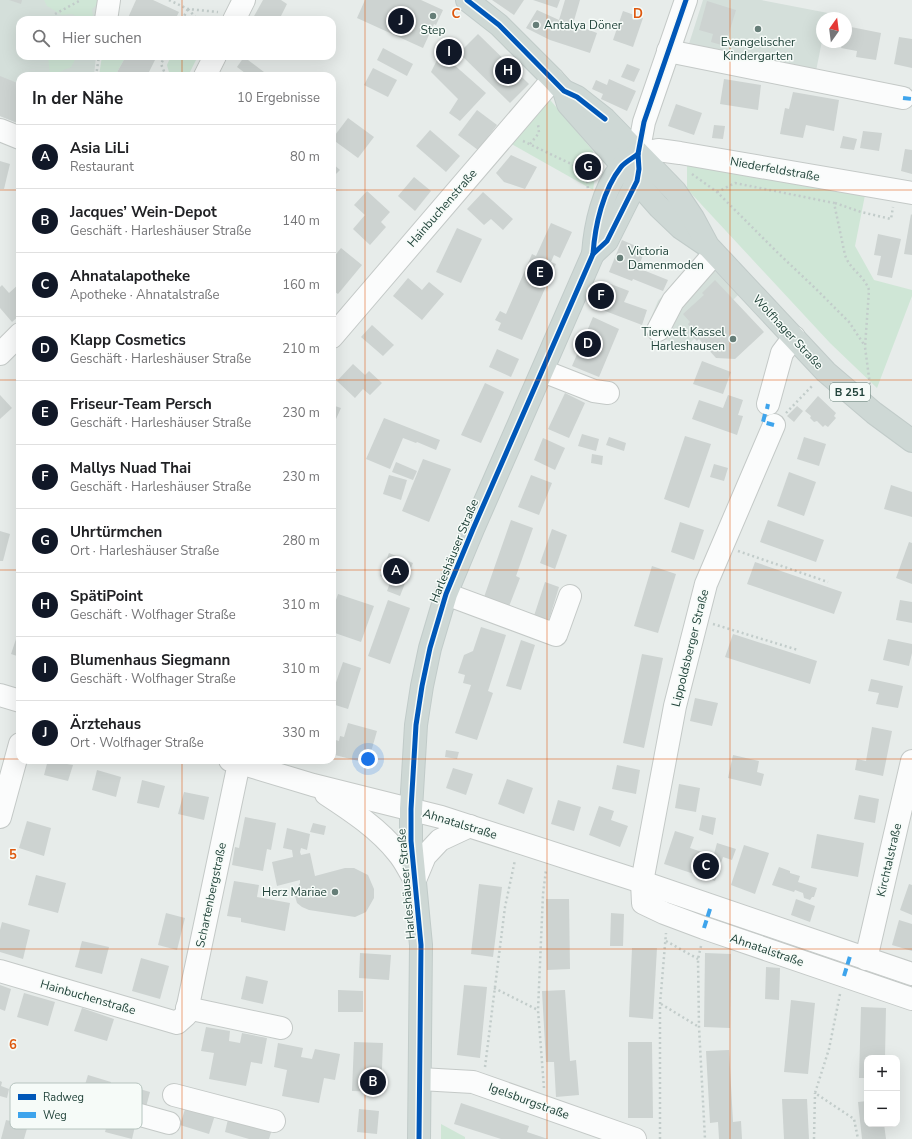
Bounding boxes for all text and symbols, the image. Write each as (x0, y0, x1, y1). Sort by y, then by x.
text: C (452, 5, 461, 23)
text: D (633, 5, 643, 23)
pin: J (388, 6, 414, 36)
marker: Step (428, 11, 438, 21)
north arrow (816, 12, 852, 48)
search box (16, 16, 336, 60)
place label: Antalya Döner (544, 17, 623, 33)
marker: Antalya Döner (531, 20, 541, 30)
place label: Step (421, 22, 445, 38)
marker: Evangelischer Kindergarten (753, 24, 763, 34)
icon: search (30, 27, 52, 49)
text: Hier suchen (62, 28, 142, 48)
place label: Evangelischer Kindergarten (721, 34, 796, 64)
pin: I (436, 37, 462, 67)
pin: H (495, 56, 521, 86)
text: In der Nähe (32, 87, 123, 110)
text: 10 Ergebnisse (237, 89, 320, 107)
text: Asia LiLi (70, 138, 129, 158)
text: A (40, 148, 50, 166)
text: 80 m (290, 148, 320, 166)
pin: G (575, 152, 601, 182)
street label: Niederfeldstraße (729, 153, 821, 185)
text: Restaurant (70, 158, 134, 176)
street label: Hainbuchenstraße (404, 166, 480, 250)
text: Jacques’ Wein-Depot (70, 202, 217, 222)
text: B (41, 212, 49, 230)
text: 140 m (282, 212, 320, 230)
text: Geschäft · Harleshäuser Straße (70, 222, 251, 240)
place label: Victoria Damenmoden (627, 243, 704, 273)
marker: Victoria Damenmoden (615, 253, 625, 263)
pin: E (527, 258, 553, 288)
text: Ahnatalapotheke (70, 266, 190, 286)
text: C (41, 276, 49, 294)
text: 160 m (282, 276, 320, 294)
pin: F (588, 281, 614, 311)
text: Apotheke · Ahnatalstraße (70, 286, 219, 304)
street label: Wolfhager Straße (749, 291, 827, 373)
place label: Tierwelt Kassel Harleshausen (641, 324, 725, 354)
pin: D (575, 329, 601, 359)
text: Klapp Cosmetics (70, 330, 186, 350)
marker: Tierwelt Kassel Harleshausen (728, 334, 738, 344)
text: D (40, 340, 50, 358)
text: 210 m (282, 340, 320, 358)
text: Geschäft · Harleshäuser Straße (70, 350, 251, 368)
road number: B 251 (830, 383, 870, 401)
text: Friseur-Team Persch (70, 394, 212, 414)
text: E (41, 404, 49, 422)
text: 230 m (282, 404, 320, 422)
text: Geschäft · Harleshäuser Straße (70, 414, 251, 432)
text: Mallys Nuad Thai (70, 458, 191, 478)
text: F (41, 468, 49, 486)
text: 230 m (282, 468, 320, 486)
text: Geschäft · Harleshäuser Straße (70, 478, 251, 496)
street label: Harleshäuser Straße (426, 497, 482, 605)
text: Uhrtürmchen (70, 522, 162, 542)
text: G (40, 532, 50, 550)
text: 280 m (282, 532, 320, 550)
text: Ort · Harleshäuser Straße (70, 542, 219, 560)
pin: A (383, 556, 409, 586)
text: SpätiPoint (70, 586, 143, 606)
street label: Lippoldsberger Straße (668, 588, 712, 708)
text: H (40, 596, 50, 614)
text: 310 m (282, 596, 320, 614)
text: Geschäft · Wolfhager Straße (70, 606, 236, 624)
text: Blumenhaus Siegmann (70, 650, 230, 670)
text: I (43, 660, 47, 678)
text: 310 m (282, 660, 320, 678)
text: Geschäft · Wolfhager Straße (70, 670, 236, 688)
text: Ärztehaus (70, 714, 141, 734)
text: J (43, 724, 47, 742)
text: 330 m (282, 724, 320, 742)
text: Ort · Wolfhager Straße (70, 734, 204, 752)
your location (358, 749, 378, 769)
street label: Ahnatalstraße (421, 805, 499, 843)
street label: Kirchtalstraße (873, 822, 905, 898)
street label: Harleshäuser Straße (393, 828, 419, 940)
street label: Schartenbergstraße (192, 841, 230, 949)
text: 5 (9, 846, 17, 864)
pin: C (693, 851, 719, 881)
place label: Herz Mariae (262, 884, 327, 900)
marker: Herz Mariae (330, 887, 340, 897)
street label: Ahnatalstraße (728, 930, 806, 970)
street label: Hainbuchenstraße (38, 976, 138, 1018)
text: 6 (9, 1036, 17, 1054)
map controls (864, 1055, 900, 1127)
button: + (864, 1055, 900, 1091)
pin: B (360, 1067, 386, 1097)
street label: Igelsburgstraße (486, 1079, 572, 1123)
legend (10, 1083, 142, 1129)
text: Radweg (43, 1090, 84, 1105)
button: − (864, 1091, 900, 1127)
text: Weg (43, 1108, 67, 1123)

